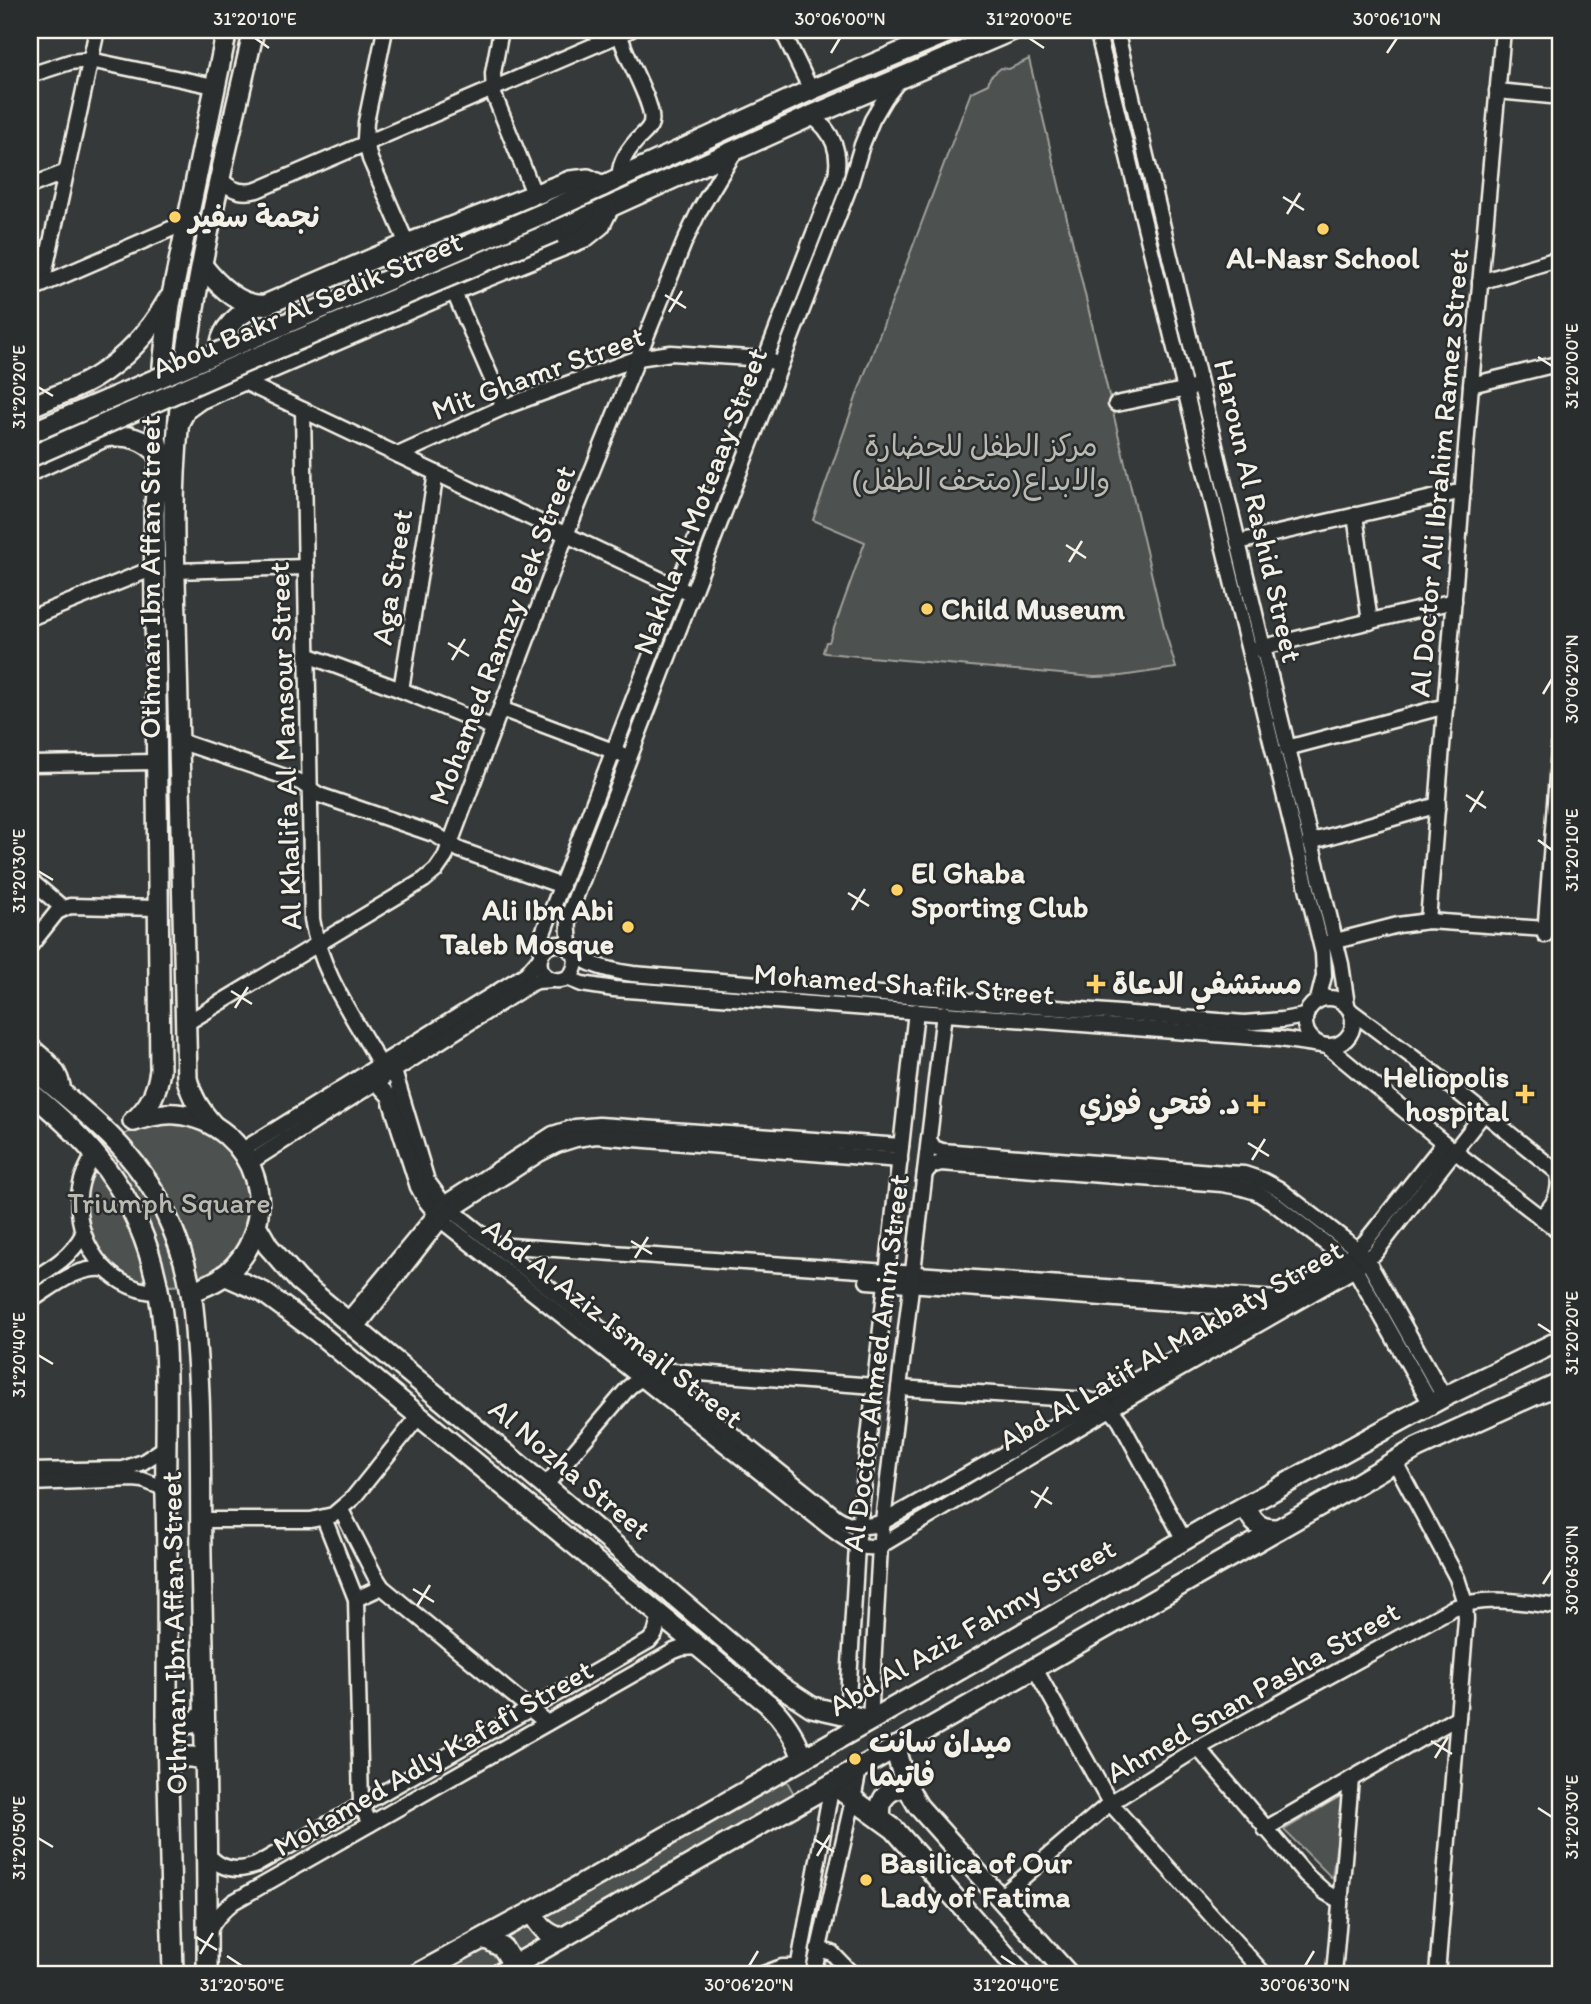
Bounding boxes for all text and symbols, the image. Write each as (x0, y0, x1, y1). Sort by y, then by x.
text: 31°20'10"E (213, 8, 297, 30)
text: 30°06'00"N (794, 8, 886, 30)
text: 31°20'00"E (986, 8, 1072, 30)
text: 30°06'10"N (1353, 8, 1441, 30)
place label: نجمة سفير (186, 198, 320, 235)
marker: نجمة سفير (167, 209, 183, 225)
marker: Al-Nasr School (1315, 221, 1331, 237)
street label: Abou Bakr Al Sedik Street (146, 222, 467, 387)
place label: Al-Nasr School (1226, 239, 1420, 276)
street label: Al Doctor Ali Ibrahim Ramez Street (1400, 247, 1477, 699)
street label: Mit Ghamr Street (426, 317, 649, 428)
text: 31°20'00"E (1561, 323, 1583, 409)
street label: Nakhla Al Moteaay Street (624, 342, 775, 660)
text: 31°20'20"E (8, 345, 30, 429)
street label: Haroun Al Rashid Street (1206, 356, 1311, 666)
street label: Othman Ibn Affan Street (131, 415, 168, 739)
park label: مركز الطفل للحضارة والابداع(متحف الطفل) (852, 427, 1110, 501)
street label: Mohamed Ramzy Bek Street (420, 460, 583, 810)
street label: Aga Street (363, 506, 420, 647)
street label: Al Khalifa Al Mansour Street (260, 561, 309, 931)
place label: Child Museum (941, 590, 1126, 627)
marker: Child Museum (919, 601, 935, 617)
text: 30°06'20"N (1561, 634, 1583, 724)
text: 31°20'10"E (1561, 808, 1583, 892)
text: 31°20'30"E (8, 829, 30, 913)
place label: El Ghaba Sporting Club (911, 854, 1088, 925)
marker: El Ghaba Sporting Club (889, 882, 905, 898)
place label: Ali Ibn Abi Taleb Mosque (439, 891, 614, 962)
marker: Ali Ibn Abi Taleb Mosque (620, 919, 636, 935)
street label: Mohamed Shafik Street (753, 955, 1056, 1012)
place label: مستشفي الدعاة (1112, 965, 1302, 1010)
marker: مستشفي الدعاة (1086, 974, 1106, 994)
place label: Heliopolis hospital (1383, 1058, 1509, 1129)
marker: Heliopolis hospital (1515, 1084, 1535, 1104)
place label: د. فتحي فوزي (1079, 1085, 1240, 1130)
marker: د. فتحي فوزي (1246, 1094, 1266, 1114)
street label: Al Doctor Ahmed Amin Street (834, 1172, 917, 1554)
park label: Triumph Square (67, 1184, 271, 1221)
street label: Abd Al Aziz Ismail Street (476, 1209, 751, 1436)
street label: Abd Al Latif Al Makbaty Street (992, 1231, 1349, 1458)
text: 31°20'20"E (1561, 1291, 1583, 1375)
text: 31°20'40"E (8, 1312, 30, 1398)
street label: Al Nozha Street (482, 1390, 659, 1547)
street label: Othman Ibn Affan Street (152, 1471, 195, 1795)
text: 30°06'30"N (1561, 1525, 1583, 1615)
street label: Abd Al Aziz Fahmy Street (822, 1529, 1122, 1724)
street label: Ahmed Snan Pasha Street (1099, 1592, 1406, 1791)
street label: Mohamed Adly Kafafi Street (266, 1651, 599, 1864)
place label: ميدان سانت فاتيما (869, 1723, 1012, 1794)
marker: ميدان سانت فاتيما (847, 1751, 863, 1767)
text: 31°20'30"E (1561, 1775, 1583, 1859)
text: 31°20'50"E (8, 1796, 30, 1880)
place label: Basilica of Our Lady of Fatima (880, 1844, 1072, 1915)
marker: Basilica of Our Lady of Fatima (858, 1872, 874, 1888)
text: 31°20'50"E (200, 1974, 284, 1996)
text: 30°06'20"N (704, 1974, 794, 1996)
text: 31°20'40"E (973, 1974, 1059, 1996)
text: 30°06'30"N (1260, 1974, 1350, 1996)

